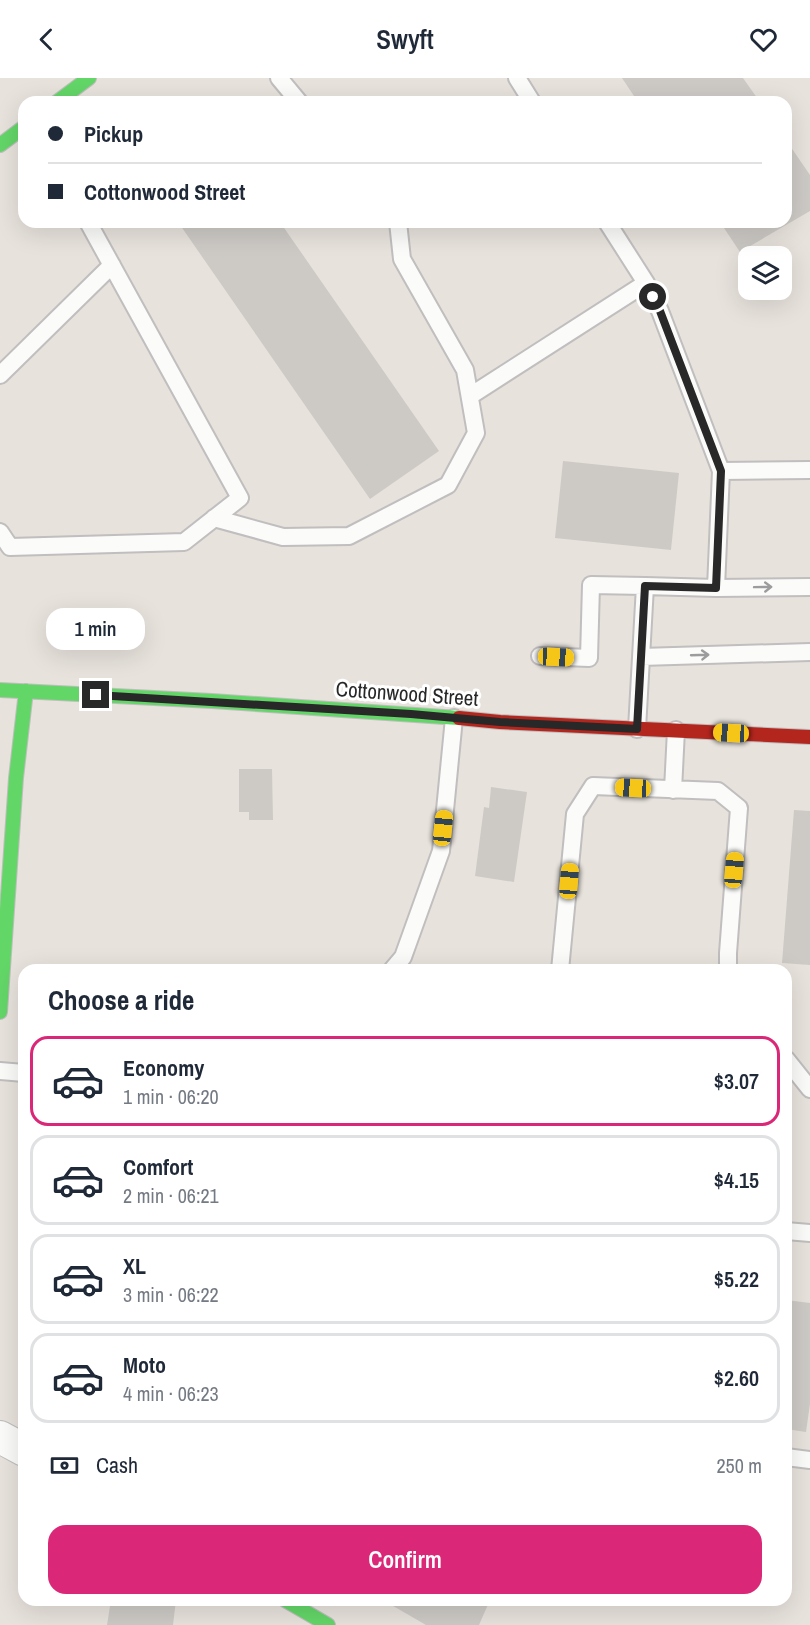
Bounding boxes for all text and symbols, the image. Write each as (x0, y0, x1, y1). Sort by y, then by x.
text: Swyft (376, 21, 434, 57)
icon: back (30, 23, 63, 56)
icon: heart (747, 23, 780, 56)
text: Pickup (84, 119, 143, 149)
text: Cottonwood Street (84, 177, 245, 207)
map controls (738, 246, 792, 300)
button: layers (738, 246, 792, 300)
route start (639, 283, 666, 310)
one-way arrow (752, 582, 772, 593)
callout: 1 min (46, 608, 146, 650)
text: 1 min (74, 615, 117, 642)
car (538, 647, 574, 667)
one-way arrow (689, 650, 709, 661)
street label: Cottonwood Street (335, 674, 479, 713)
route end (82, 681, 109, 708)
car (713, 723, 749, 743)
car (615, 778, 651, 798)
car (432, 809, 454, 847)
car (723, 851, 745, 889)
car (558, 862, 580, 900)
text: Choose a ride (48, 982, 194, 1018)
text: Economy (123, 1053, 204, 1083)
icon: car (51, 1054, 105, 1108)
text: $3.07 (714, 1066, 759, 1096)
text: 1 min · 06:20 (123, 1083, 219, 1110)
text: Comfort (123, 1152, 193, 1182)
icon: car (51, 1153, 105, 1207)
text: $4.15 (714, 1165, 759, 1195)
text: 2 min · 06:21 (123, 1182, 219, 1209)
text: XL (123, 1251, 146, 1281)
icon: car (51, 1252, 105, 1306)
text: $5.22 (714, 1264, 759, 1294)
text: 3 min · 06:22 (123, 1281, 219, 1308)
text: Moto (123, 1350, 166, 1380)
icon: car (51, 1351, 105, 1405)
text: $2.60 (714, 1363, 759, 1393)
text: 4 min · 06:23 (123, 1380, 219, 1407)
icon: cash (48, 1449, 81, 1482)
text: Cash (96, 1450, 138, 1480)
text: 250 m (716, 1452, 762, 1479)
button: Confirm (48, 1525, 762, 1594)

